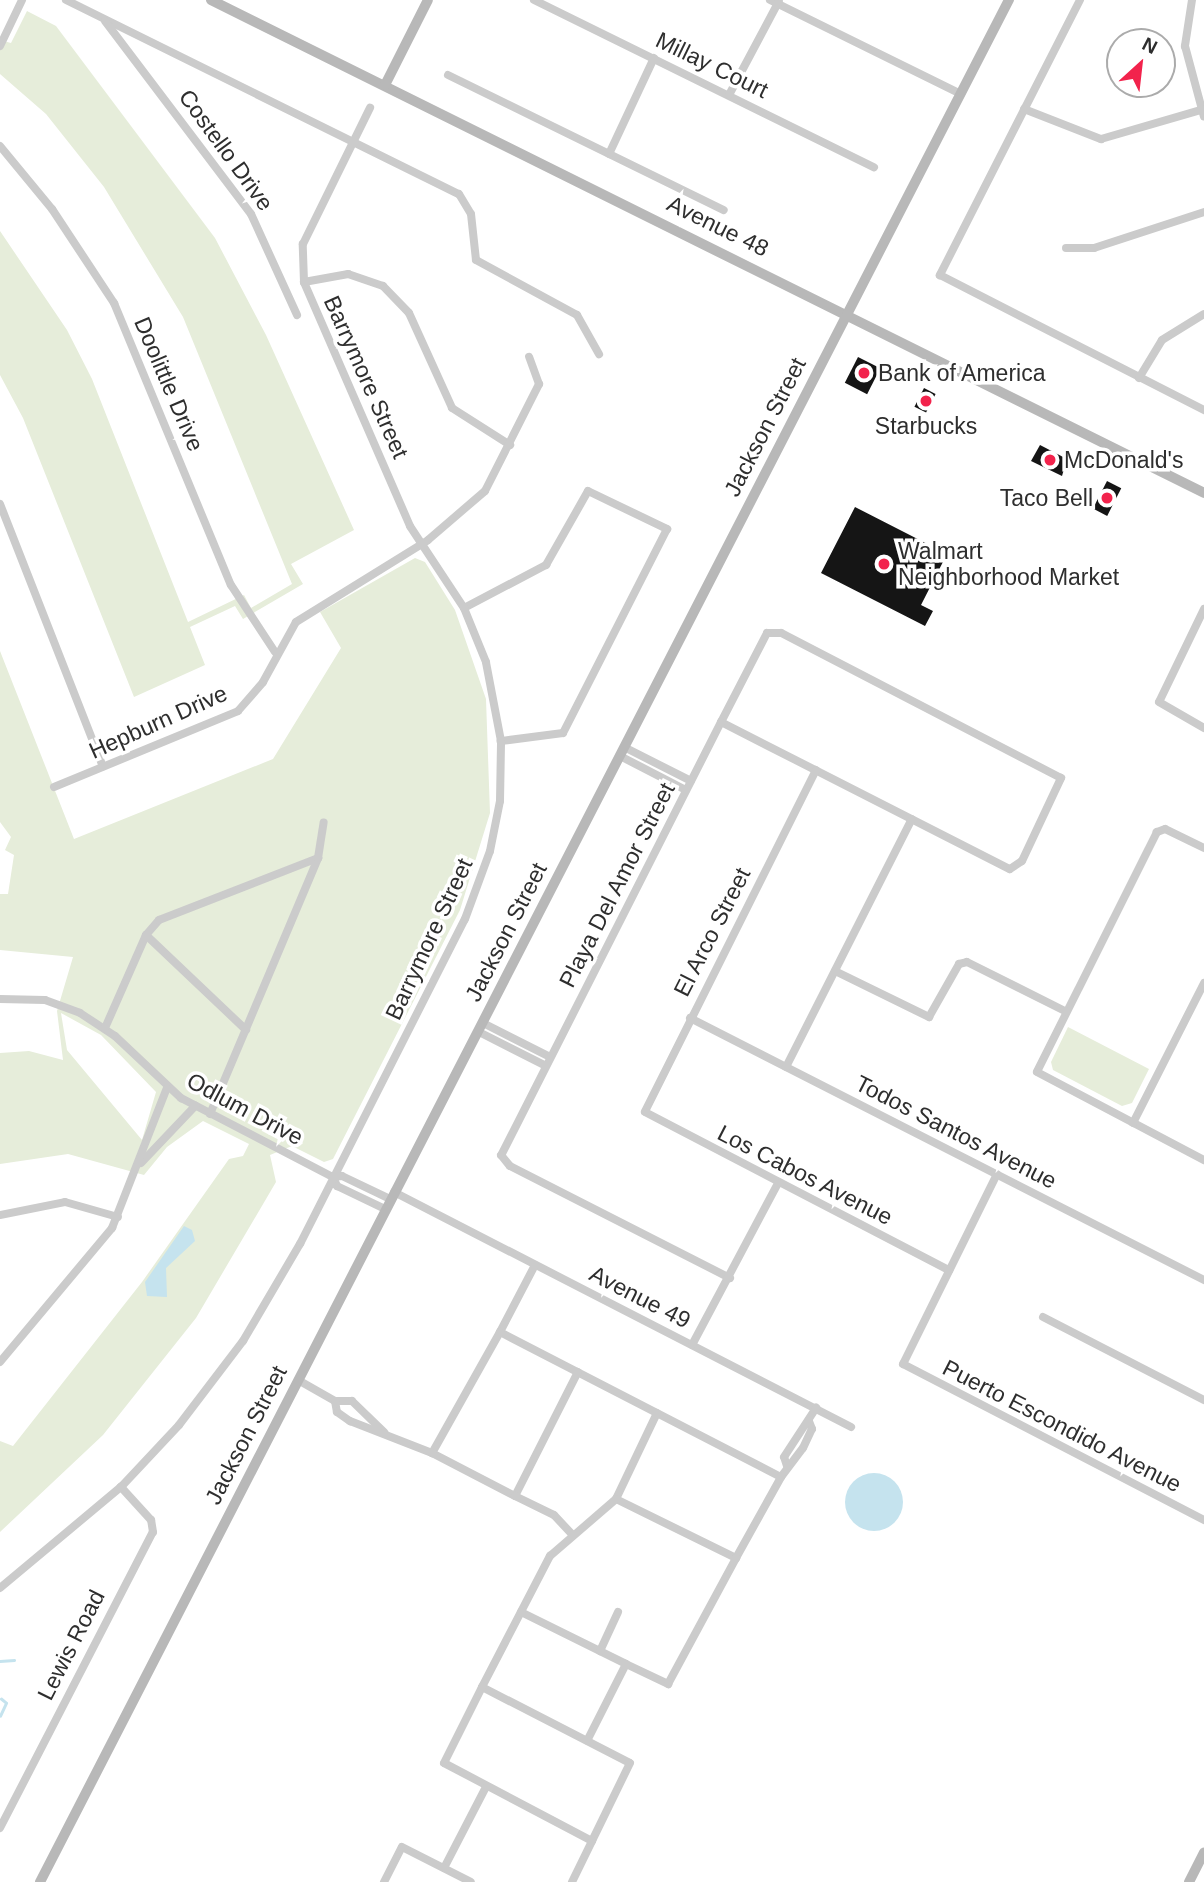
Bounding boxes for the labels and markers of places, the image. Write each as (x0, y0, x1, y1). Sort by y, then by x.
place label: Bank of America (878, 359, 1047, 387)
marker: Bank of America (856, 365, 872, 381)
marker: Starbucks (918, 393, 934, 409)
place label: Starbucks (875, 412, 977, 440)
place label: McDonald's (1064, 446, 1183, 474)
marker: McDonald's (1042, 452, 1058, 468)
place label: Taco Bell (1000, 484, 1093, 512)
marker: Taco Bell (1099, 490, 1115, 506)
place label: Walmart Neighborhood Market (898, 537, 1119, 591)
marker: Walmart Neighborhood Market (876, 556, 892, 572)

